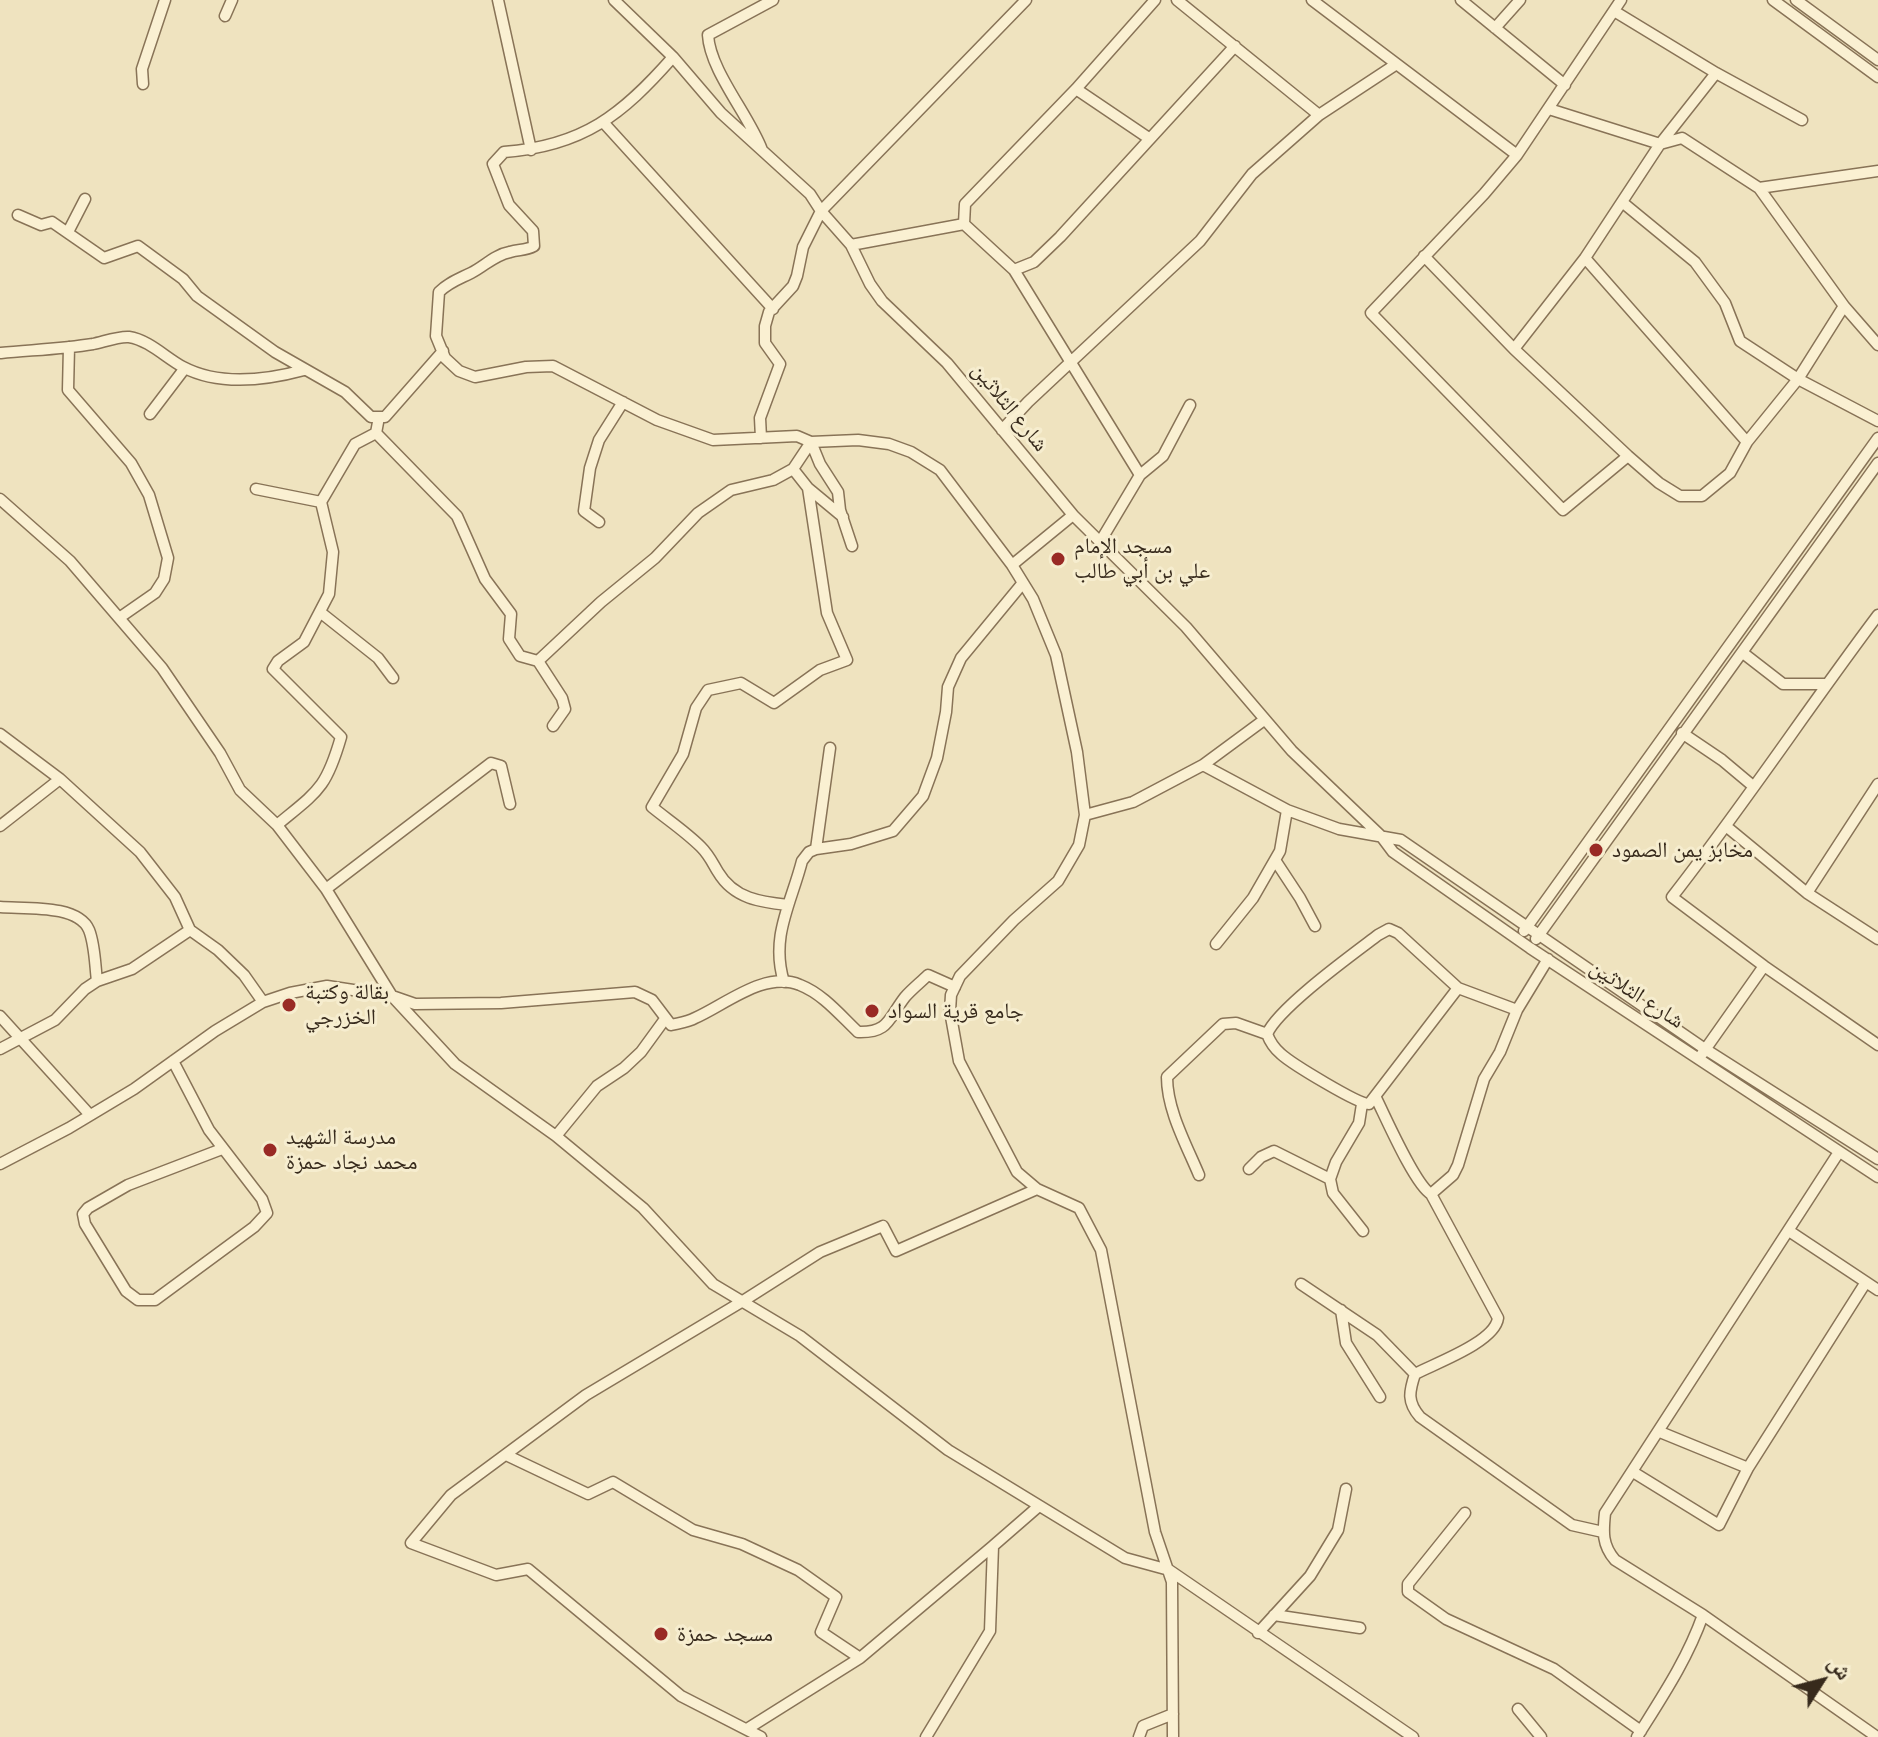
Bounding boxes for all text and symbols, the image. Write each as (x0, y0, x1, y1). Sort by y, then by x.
street label: شارع الثلاثين (966, 357, 1054, 457)
place label: مسجد الإمام علي بن أبي طالب (1074, 533, 1210, 584)
marker: مسجد الإمام علي بن أبي طالب (1049, 550, 1067, 568)
place label: مخابز يمن الصمود (1612, 837, 1753, 863)
marker: مخابز يمن الصمود (1587, 841, 1605, 859)
street label: شارع الثلاثين (1585, 954, 1689, 1034)
place label: بقالة وكتبة الخزرجي (305, 979, 389, 1030)
marker: بقالة وكتبة الخزرجي (280, 996, 298, 1014)
place label: جامع قرية السواد (888, 998, 1024, 1024)
marker: جامع قرية السواد (863, 1002, 881, 1020)
place label: مدرسة الشهيد محمد نجاد حمزة (286, 1124, 417, 1176)
marker: مدرسة الشهيد محمد نجاد حمزة (261, 1141, 279, 1159)
place label: مسجد حمزة (677, 1621, 773, 1647)
marker: مسجد حمزة (652, 1625, 670, 1643)
north arrow (1782, 1641, 1862, 1721)
text: ش (1822, 1649, 1860, 1685)

